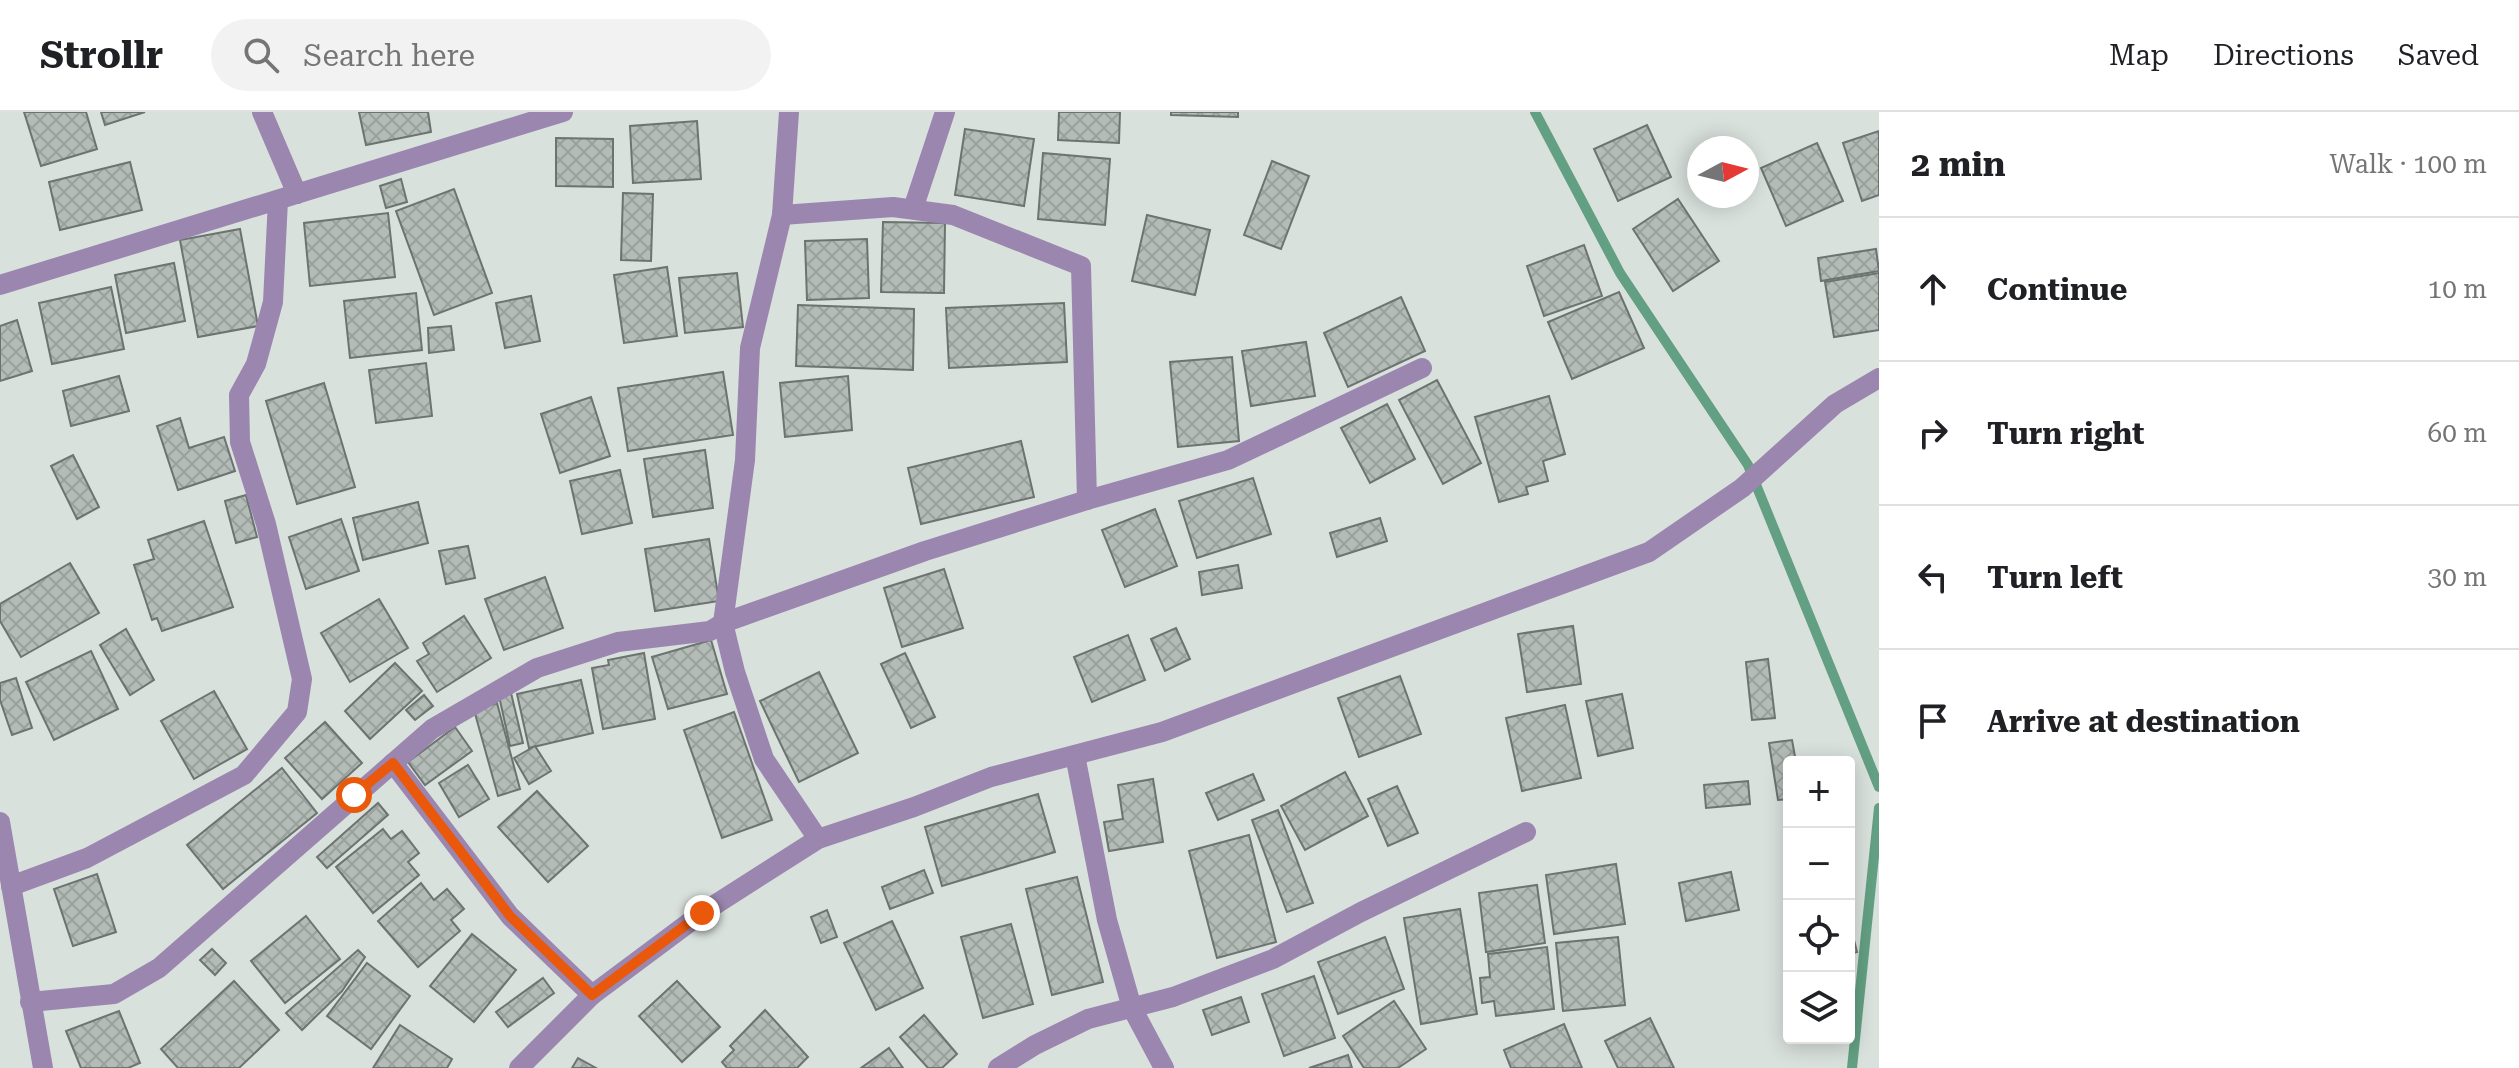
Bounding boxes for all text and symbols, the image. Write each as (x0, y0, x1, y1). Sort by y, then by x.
search box (211, 19, 771, 91)
text: Strollr (40, 33, 163, 77)
icon: search (239, 33, 283, 77)
text: Search here (303, 38, 475, 73)
text: Map (2109, 39, 2169, 72)
text: Directions (2213, 39, 2354, 72)
text: Saved (2398, 39, 2479, 72)
north arrow (1687, 136, 1759, 208)
text: 2 min (1911, 144, 2006, 184)
text: Walk · 100 m (2329, 149, 2487, 179)
icon: ahead (1911, 267, 1955, 311)
text: Continue (1987, 272, 2127, 307)
text: 10 m (2428, 274, 2487, 304)
icon: right (1911, 411, 1955, 455)
text: Turn right (1987, 416, 2144, 451)
text: 60 m (2428, 418, 2487, 448)
icon: left (1911, 555, 1955, 599)
text: Turn left (1987, 560, 2123, 595)
text: 30 m (2428, 562, 2487, 592)
icon: arrive (1911, 699, 1955, 743)
text: Arrive at destination (1987, 704, 2300, 739)
map controls (1783, 756, 1855, 1044)
button: + (1783, 756, 1855, 828)
route start (336, 777, 372, 813)
button: − (1783, 828, 1855, 900)
route end (684, 895, 720, 931)
button: locate (1783, 900, 1855, 972)
button: layers (1783, 972, 1855, 1044)

